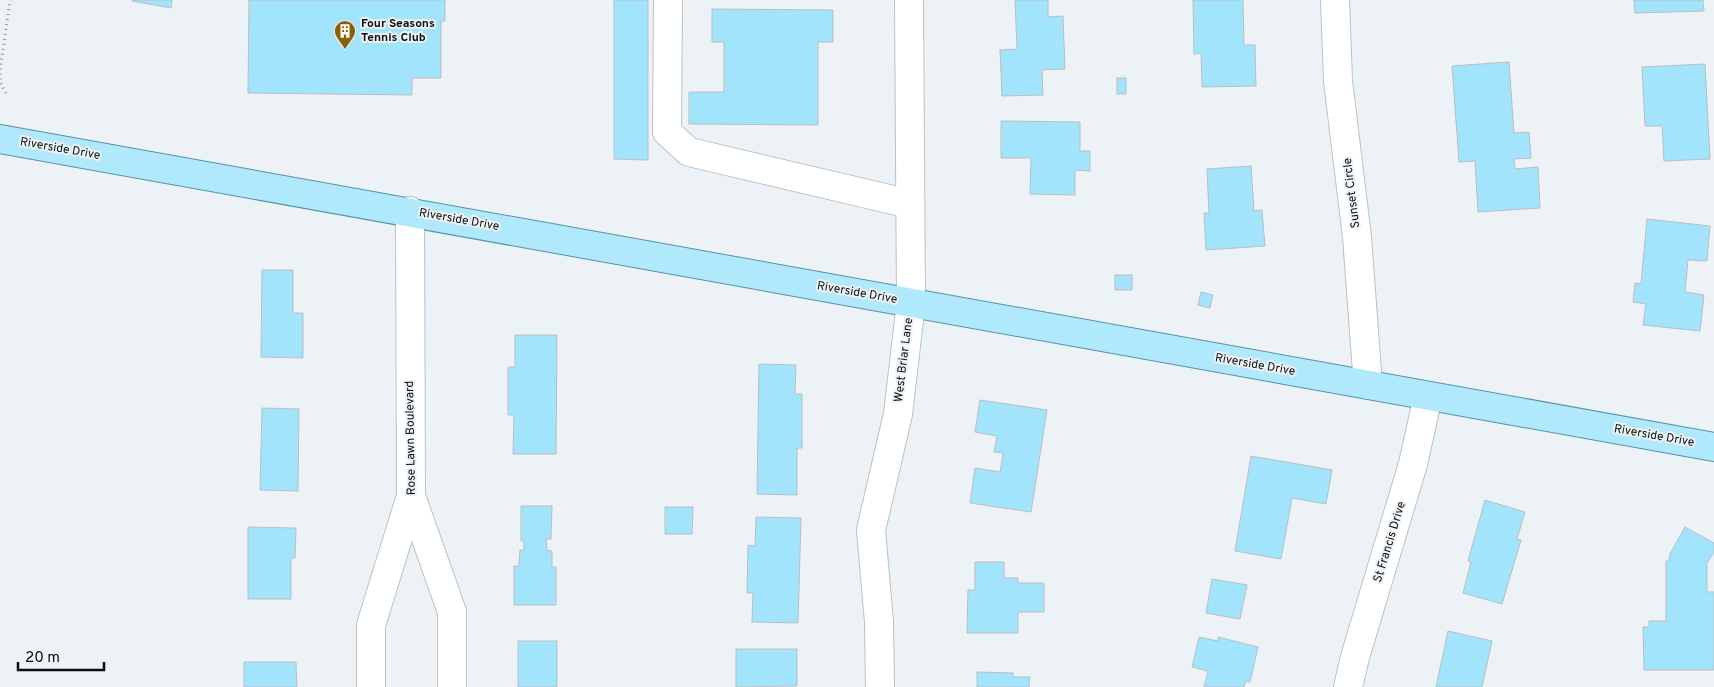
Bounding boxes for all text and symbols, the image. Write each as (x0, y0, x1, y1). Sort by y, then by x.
place label: Four Seasons Tennis Club (361, 16, 435, 46)
building icon: Four Seasons Tennis Club (333, 19, 357, 50)
street label: Riverside Drive (19, 134, 101, 164)
street label: Sunset Circle (1340, 157, 1364, 229)
street label: Riverside Drive (418, 205, 500, 235)
street label: Riverside Drive (816, 278, 898, 308)
street label: West Briar Lane (891, 317, 917, 403)
street label: Riverside Drive (1214, 350, 1296, 380)
street label: Rose Lawn Boulevard (402, 381, 420, 495)
street label: Riverside Drive (1613, 421, 1695, 451)
street label: St Francis Drive (1370, 499, 1410, 585)
scale bar (18, 640, 104, 672)
text: 20 m (25, 649, 60, 668)

